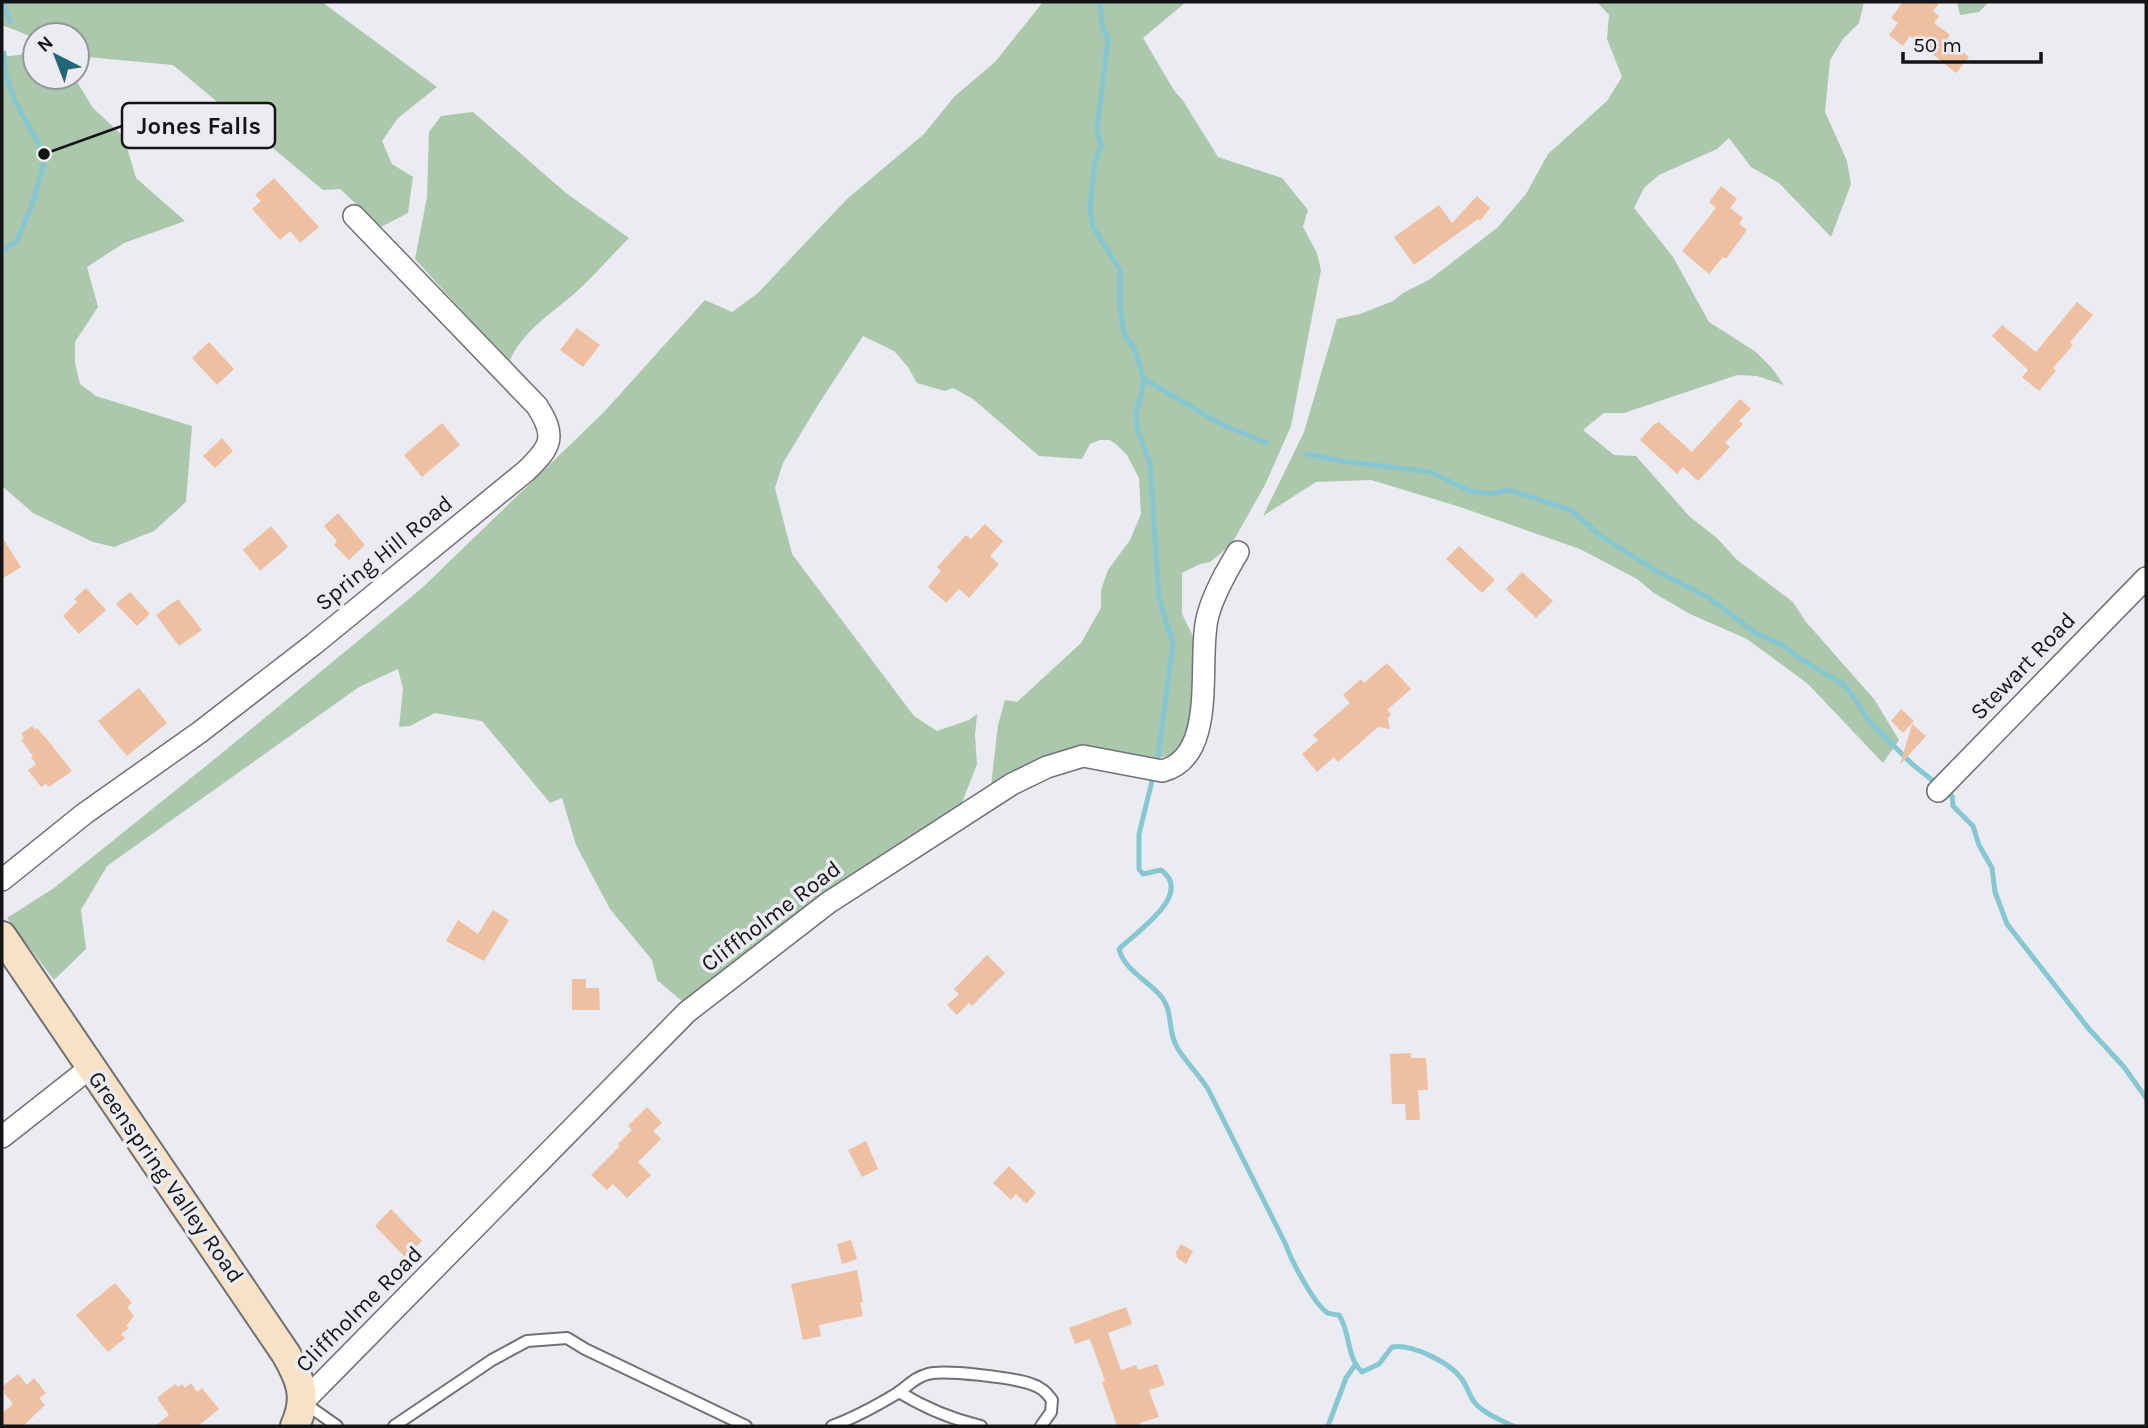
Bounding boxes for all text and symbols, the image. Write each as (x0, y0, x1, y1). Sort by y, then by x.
north arrow (21, 21, 91, 91)
scale bar (1903, 21, 2041, 65)
text: N (33, 31, 58, 57)
text: 50 m (1913, 33, 1962, 57)
callout: Jones Falls (122, 103, 275, 148)
text: Jones Falls (137, 112, 261, 140)
street label: Spring Hill Road (310, 490, 458, 616)
street label: Stewart Road (1965, 607, 2081, 725)
street label: Cliffholme Road (696, 855, 846, 977)
street label: Greenspring Valley Road (83, 1066, 249, 1288)
street label: Cliffholme Road (290, 1240, 428, 1378)

